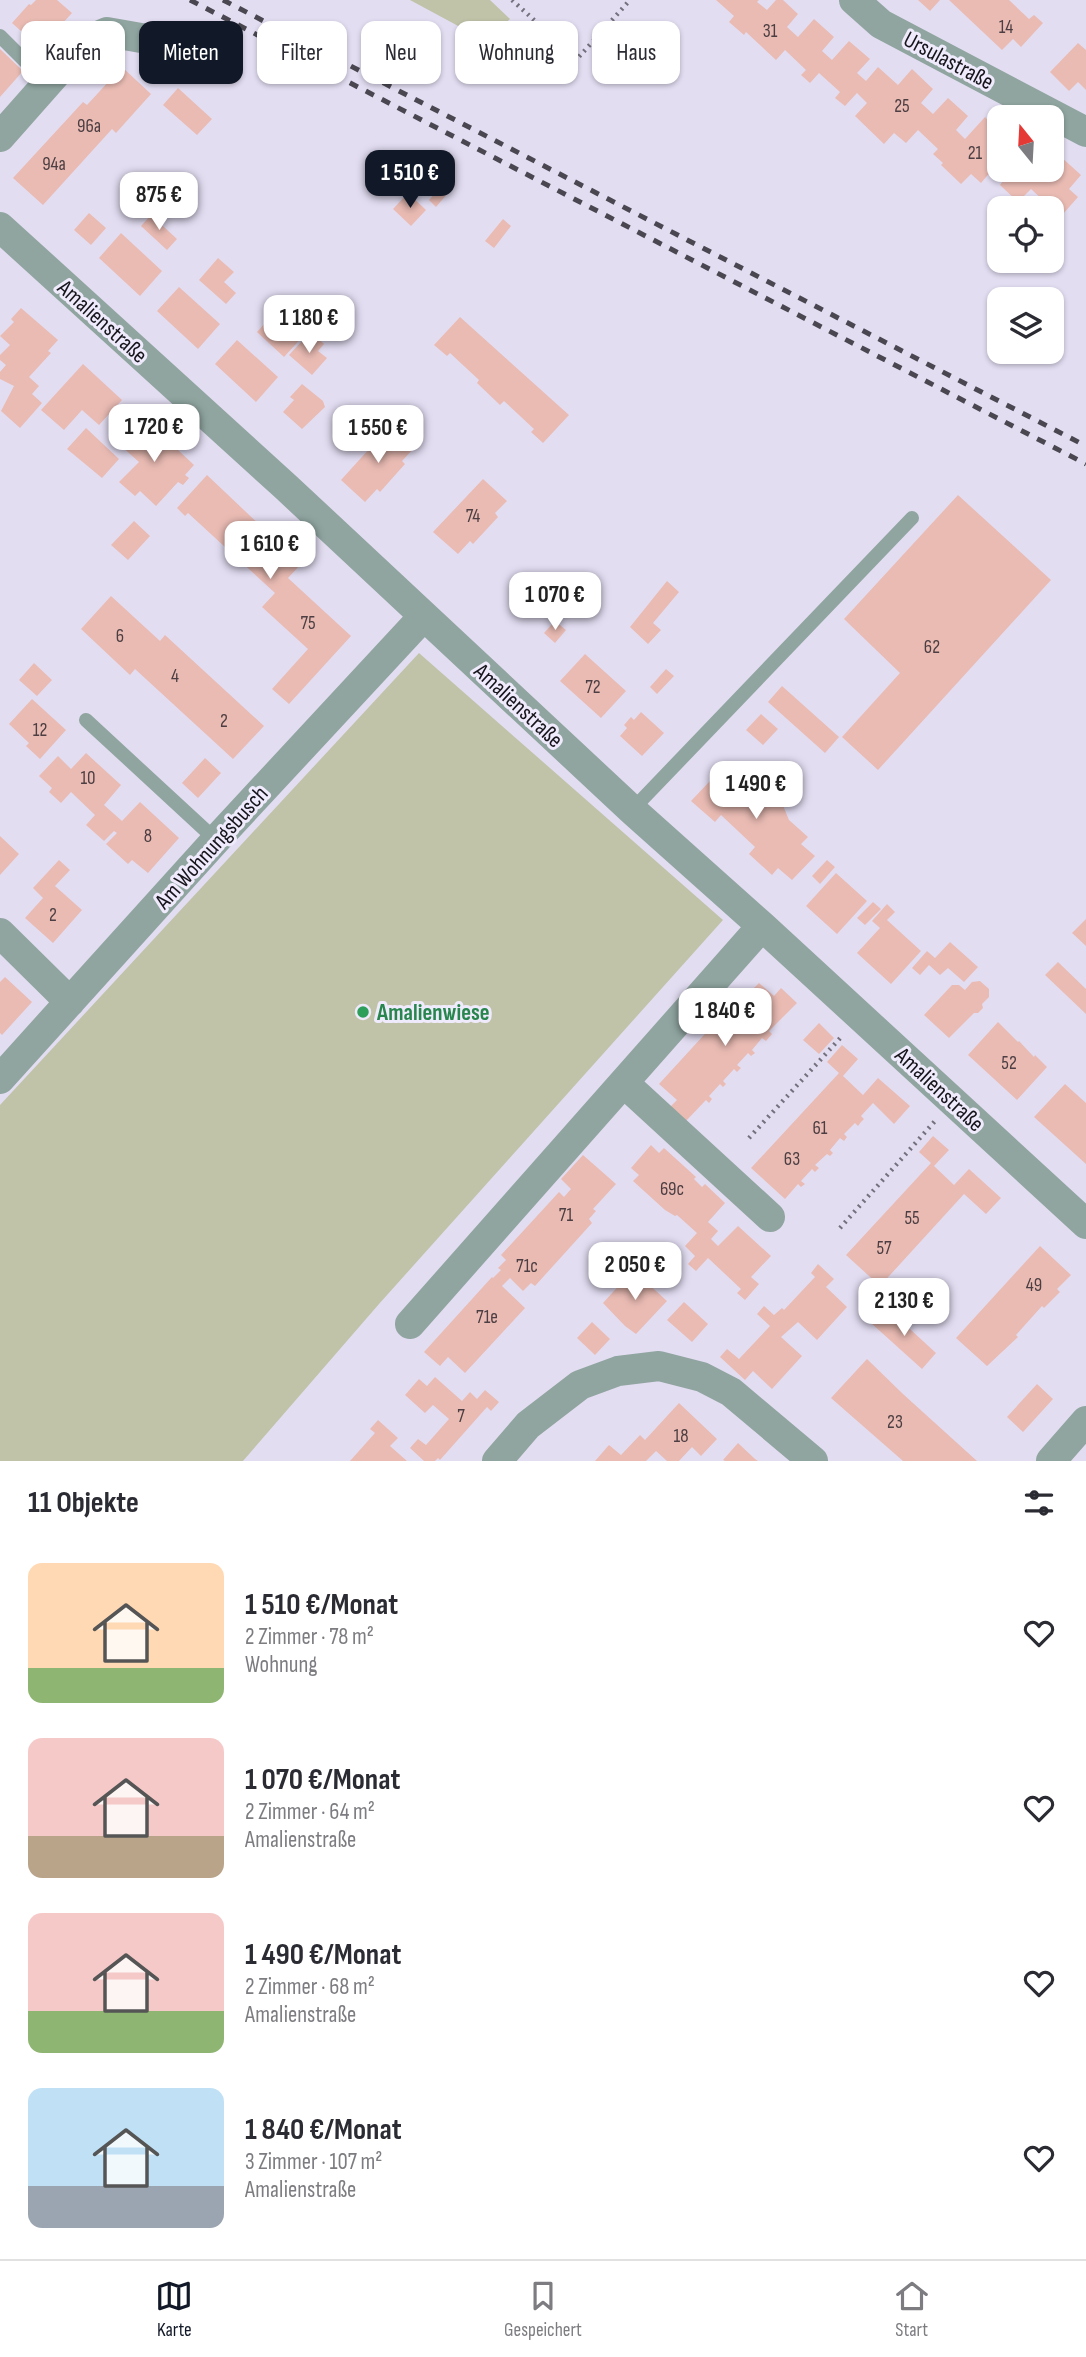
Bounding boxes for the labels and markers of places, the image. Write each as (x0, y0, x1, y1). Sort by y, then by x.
pin: 1 510 € (345, 150, 475, 210)
pin: 875 € (110, 173, 208, 232)
pin: 1 180 € (244, 296, 374, 355)
pin: 1 720 € (89, 405, 219, 464)
pin: 1 550 € (313, 406, 443, 465)
pin: 1 610 € (205, 522, 335, 581)
pin: 1 070 € (490, 572, 620, 632)
pin: 1 490 € (691, 762, 821, 821)
pin: 1 840 € (660, 988, 790, 1048)
place label: Amalienwiese (376, 999, 490, 1027)
marker: Amalienwiese (355, 1004, 371, 1020)
pin: 2 050 € (570, 1242, 700, 1302)
pin: 2 130 € (839, 1278, 969, 1338)

